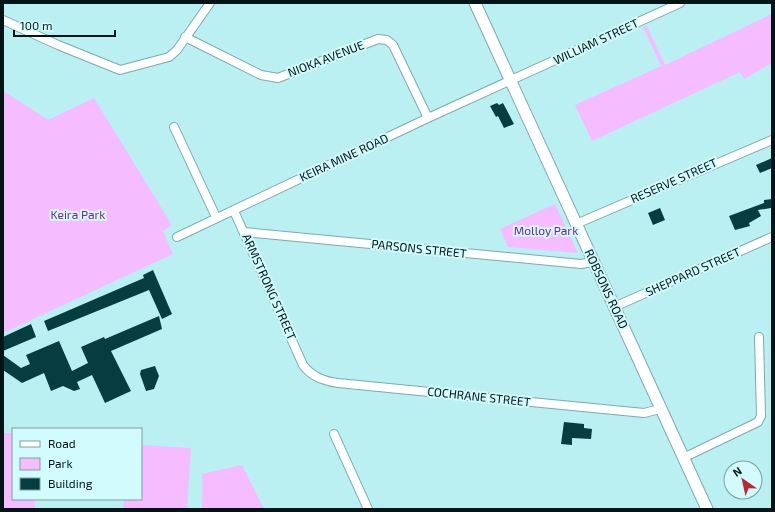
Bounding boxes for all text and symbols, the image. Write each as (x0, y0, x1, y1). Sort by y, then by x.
scale bar (14, 12, 115, 38)
street label: WILLIAM STREET (551, 15, 640, 67)
text: 100 m (20, 18, 52, 32)
street label: NIOKA AVENUE (286, 37, 366, 79)
street label: KEIRA MINE ROAD (297, 130, 390, 184)
street label: RESERVE STREET (628, 155, 719, 205)
park label: Keira Park (51, 207, 105, 221)
park label: Molloy Park (514, 223, 578, 237)
street label: ARMSTRONG STREET (240, 231, 300, 342)
street label: PARSONS STREET (371, 236, 467, 260)
street label: SHEPPARD STREET (643, 244, 742, 298)
street label: ROBSONS ROAD (582, 247, 631, 331)
street label: COCHRANE STREET (427, 384, 531, 408)
legend (12, 428, 142, 500)
text: Road (48, 436, 76, 450)
text: Park (48, 456, 73, 470)
north arrow (723, 460, 763, 500)
text: N (730, 464, 744, 479)
text: Building (48, 476, 93, 490)

